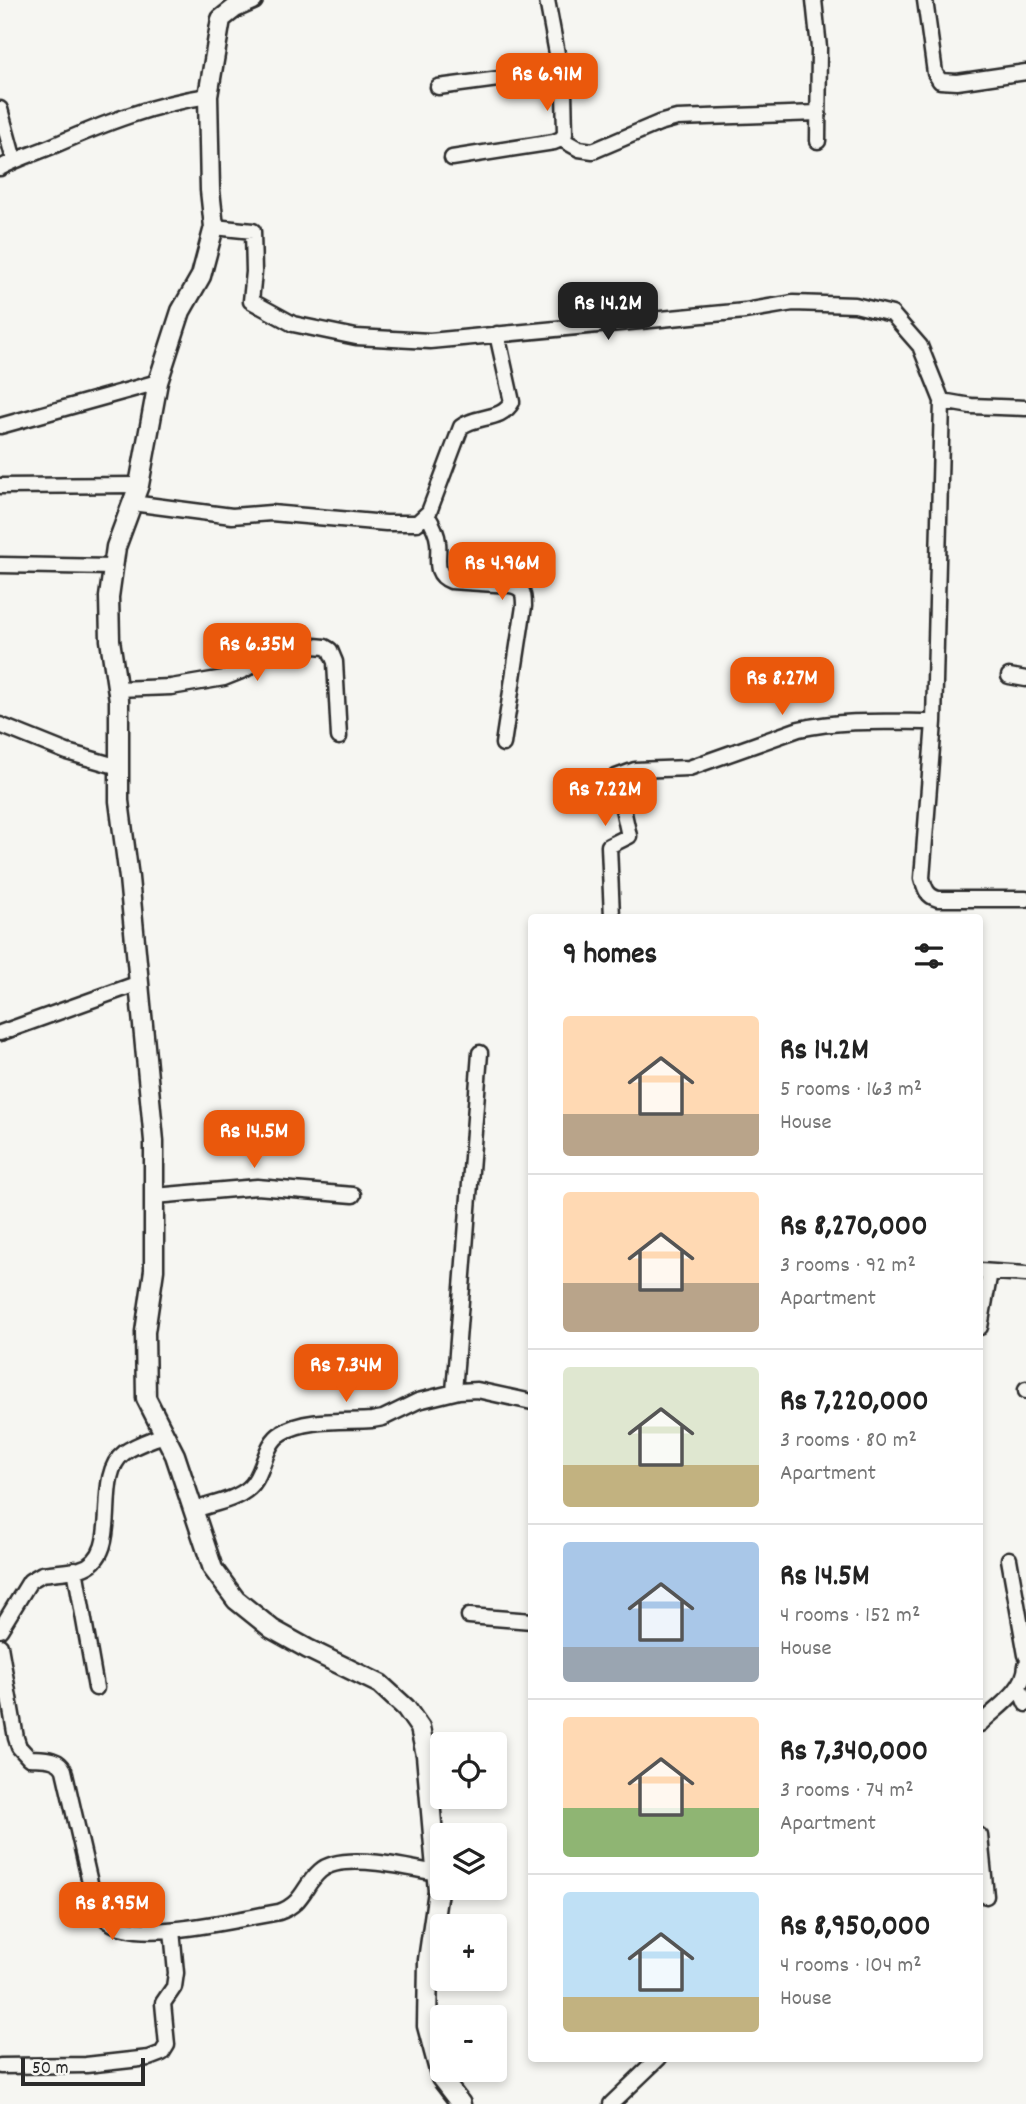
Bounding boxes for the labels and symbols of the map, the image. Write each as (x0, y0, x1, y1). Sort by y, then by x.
pin: Rs 6.91M (475, 54, 619, 113)
pin: Rs 14.2M (536, 282, 680, 342)
pin: Rs 4.96M (430, 542, 574, 602)
pin: Rs 6.35M (185, 624, 329, 683)
pin: Rs 8.27M (710, 658, 854, 717)
pin: Rs 7.22M (533, 768, 677, 828)
pin: Rs 14.5M (182, 1110, 326, 1170)
pin: Rs 7.34M (274, 1344, 418, 1404)
pin: Rs 8.95M (40, 1882, 184, 1942)
scale bar (21, 2055, 145, 2087)

